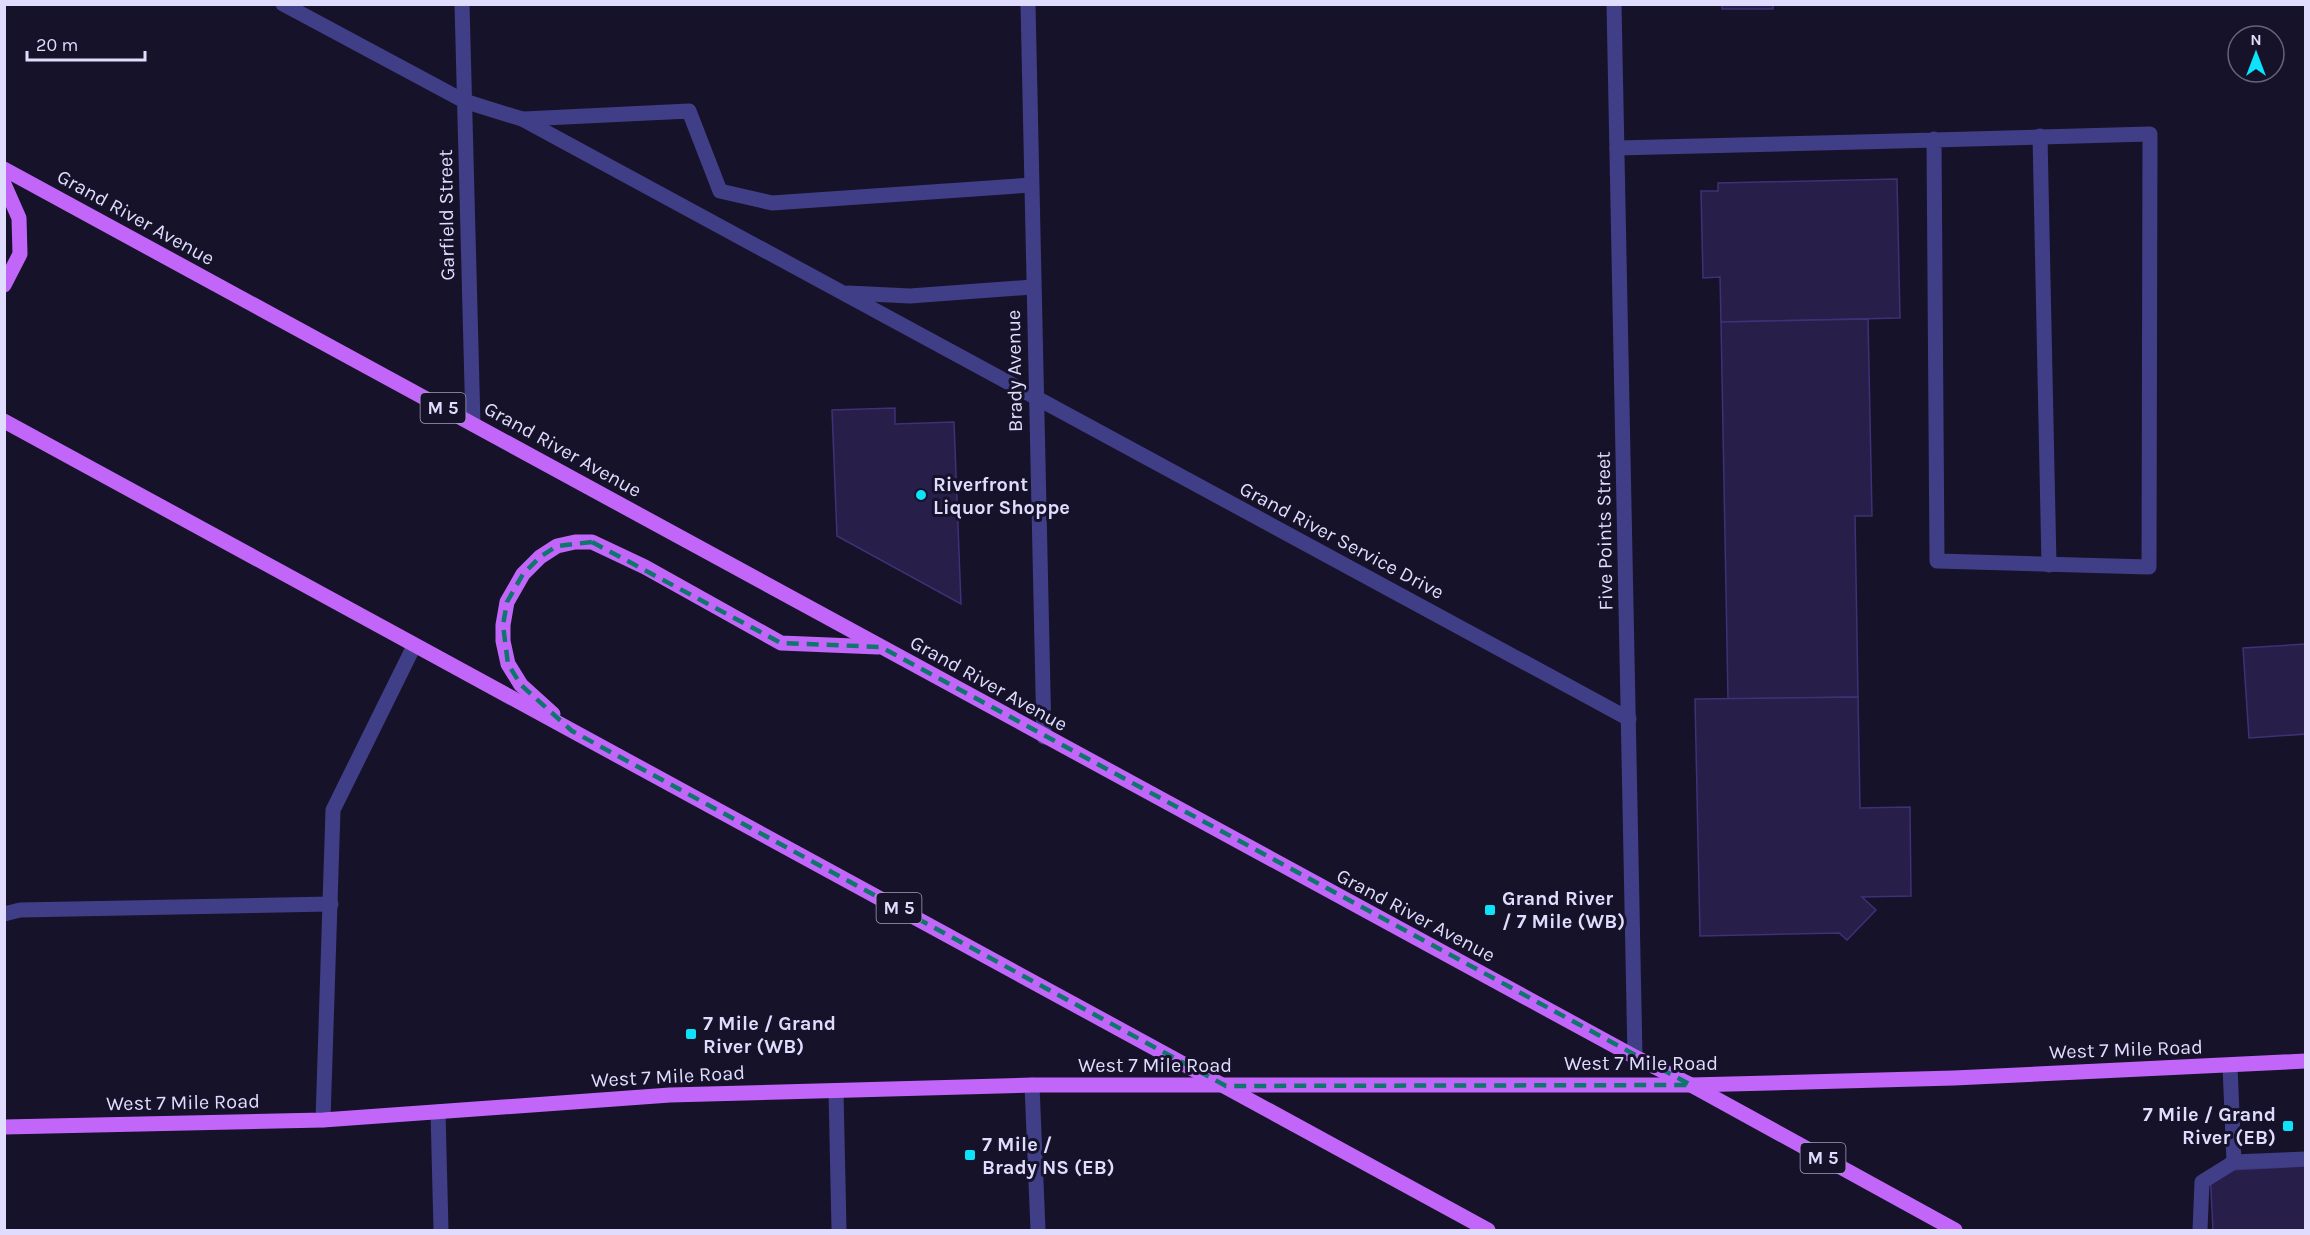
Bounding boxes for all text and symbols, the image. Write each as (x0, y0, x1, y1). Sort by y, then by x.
scale bar (27, 24, 146, 62)
north arrow (2226, 24, 2286, 84)
text: N (2250, 30, 2262, 49)
text: 20 m (36, 34, 78, 56)
street label: Garfield Street (434, 149, 459, 281)
street label: Grand River Avenue (53, 165, 218, 270)
street label: Brady Avenue (1002, 310, 1027, 432)
road number: M 5 (420, 393, 466, 423)
street label: Grand River Avenue (480, 397, 645, 502)
street label: Five Points Street (1592, 451, 1617, 611)
place label: Riverfront Liquor Shoppe (933, 473, 1070, 519)
street label: Grand River Service Drive (1236, 477, 1448, 604)
marker: Riverfront Liquor Shoppe (914, 488, 928, 502)
street label: Grand River Avenue (906, 631, 1071, 736)
street label: Grand River Avenue (1333, 864, 1499, 967)
place label: Grand River / 7 Mile (WB) (1502, 887, 1625, 933)
road number: M 5 (876, 893, 922, 923)
marker: Grand River / 7 Mile (WB) (1483, 903, 1497, 917)
place label: 7 Mile / Grand River (WB) (703, 1012, 836, 1058)
marker: 7 Mile / Grand River (WB) (684, 1027, 698, 1041)
street label: West 7 Mile Road (2049, 1035, 2203, 1064)
street label: West 7 Mile Road (1564, 1052, 1718, 1075)
street label: West 7 Mile Road (1078, 1054, 1232, 1077)
street label: West 7 Mile Road (591, 1061, 746, 1092)
street label: West 7 Mile Road (106, 1090, 260, 1115)
place label: 7 Mile / Grand River (EB) (2143, 1103, 2276, 1149)
marker: 7 Mile / Grand River (EB) (2281, 1119, 2295, 1133)
place label: 7 Mile / Brady NS (EB) (982, 1133, 1115, 1179)
road number: M 5 (1800, 1143, 1846, 1173)
marker: 7 Mile / Brady NS (EB) (963, 1148, 977, 1162)

